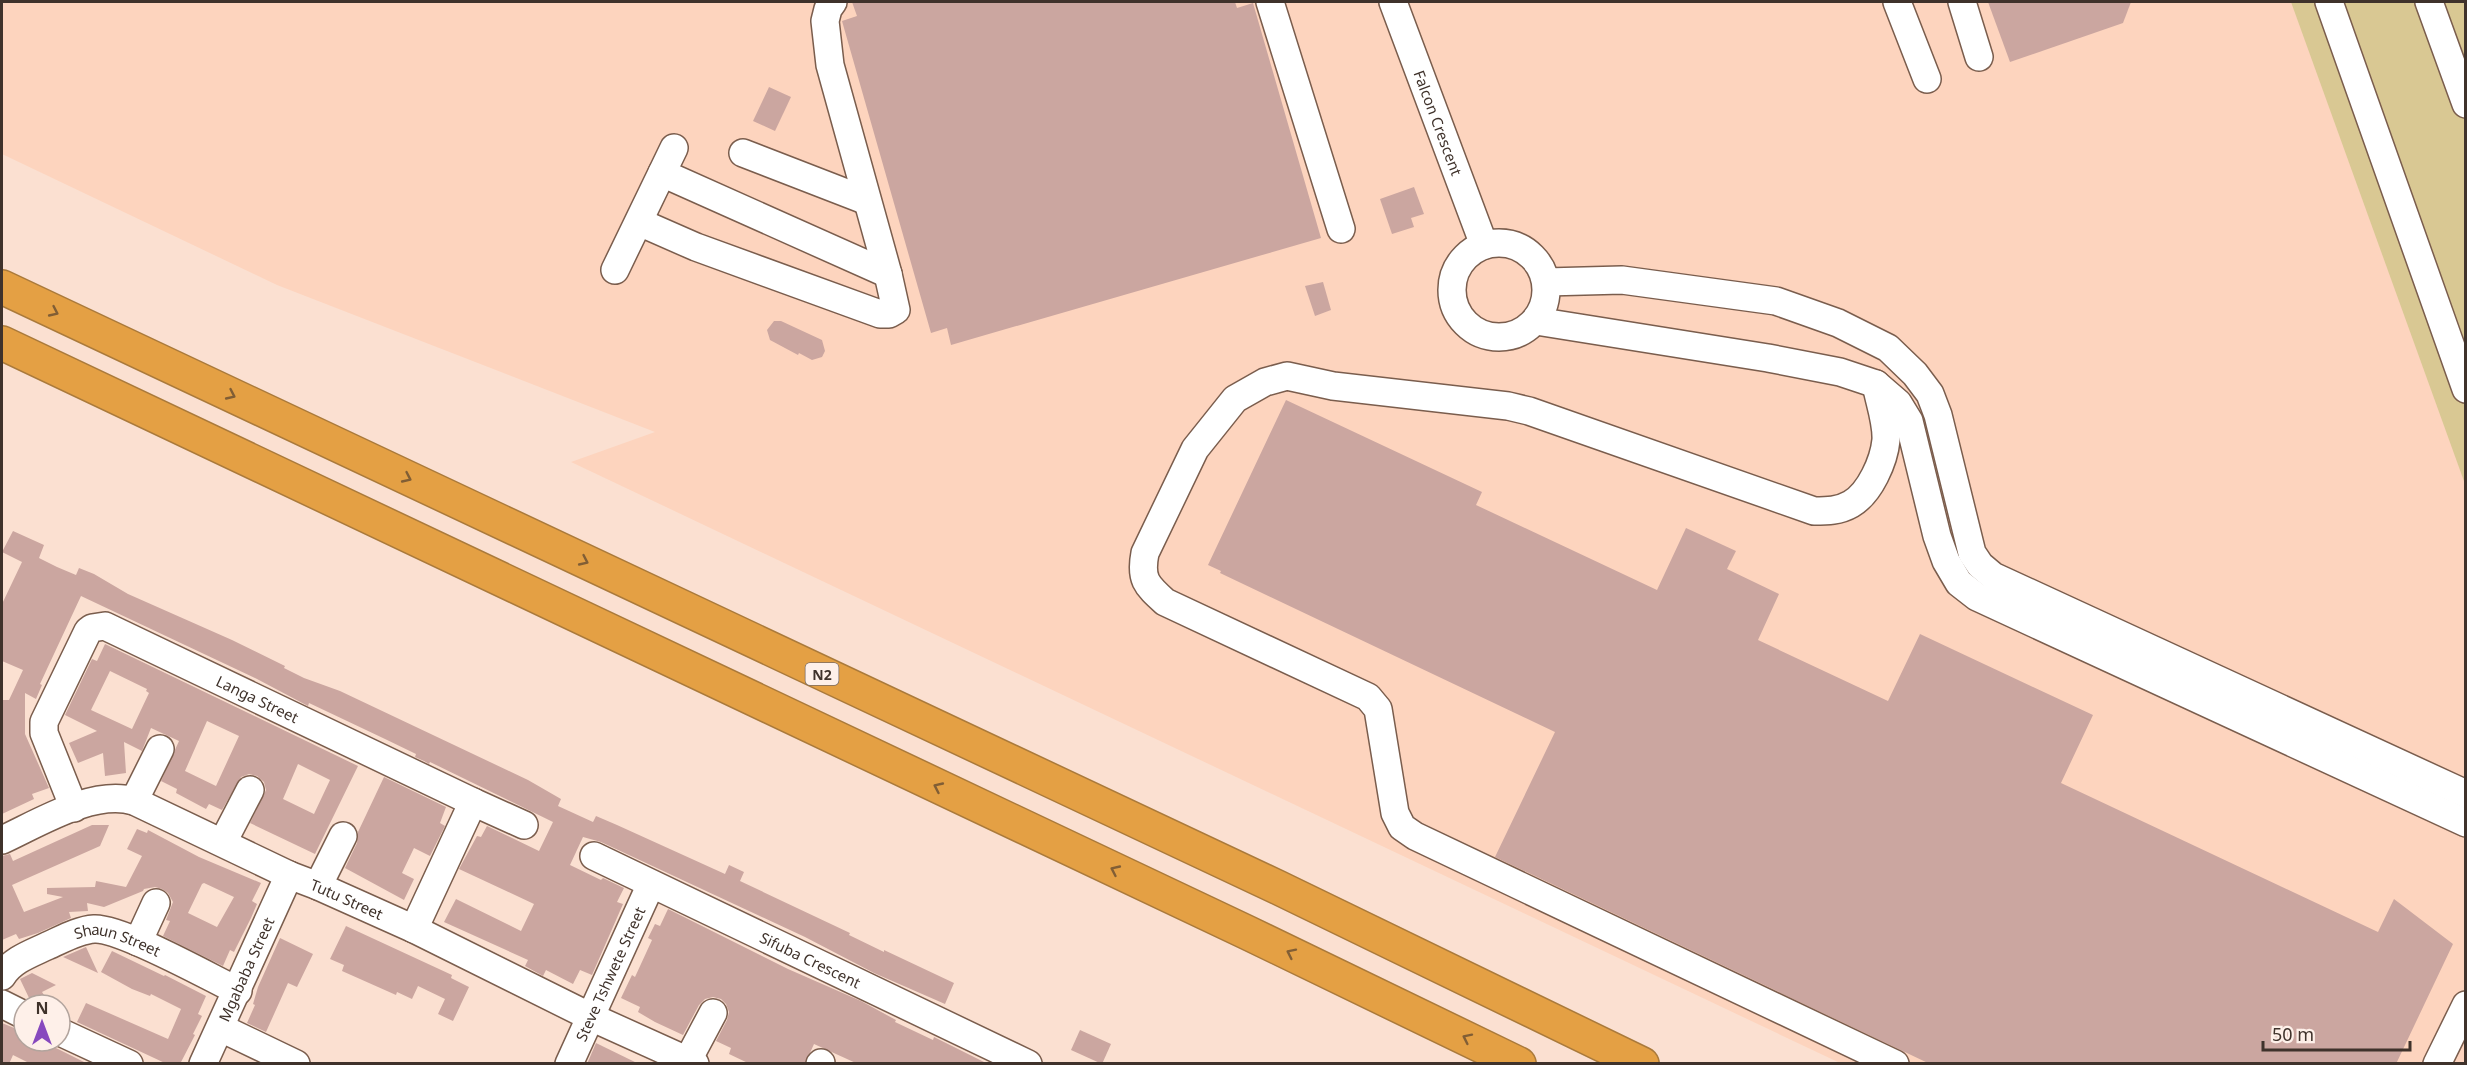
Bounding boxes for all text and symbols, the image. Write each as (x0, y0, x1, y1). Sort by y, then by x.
street label: Falcon Crescent (1409, 67, 1467, 179)
one-way arrow (48, 304, 59, 316)
one-way arrow (224, 387, 235, 399)
one-way arrow (401, 470, 412, 482)
one-way arrow (577, 554, 588, 566)
road number: N2 (806, 663, 838, 685)
street label: Langa Street (213, 671, 302, 727)
one-way arrow (934, 782, 945, 794)
one-way arrow (1110, 865, 1121, 877)
street label: Tutu Street (308, 874, 387, 924)
street label: Steve Tshwete Street (571, 903, 650, 1044)
street label: Mgababa Street (214, 914, 279, 1025)
street label: Shaun Street (71, 919, 164, 961)
street label: Sifuba Crescent (757, 927, 865, 993)
one-way arrow (1286, 949, 1297, 961)
north arrow (12, 993, 72, 1053)
text: N (35, 997, 49, 1019)
scale bar (2263, 1014, 2410, 1052)
text: 50 m (2272, 1022, 2314, 1046)
one-way arrow (1462, 1034, 1473, 1046)

